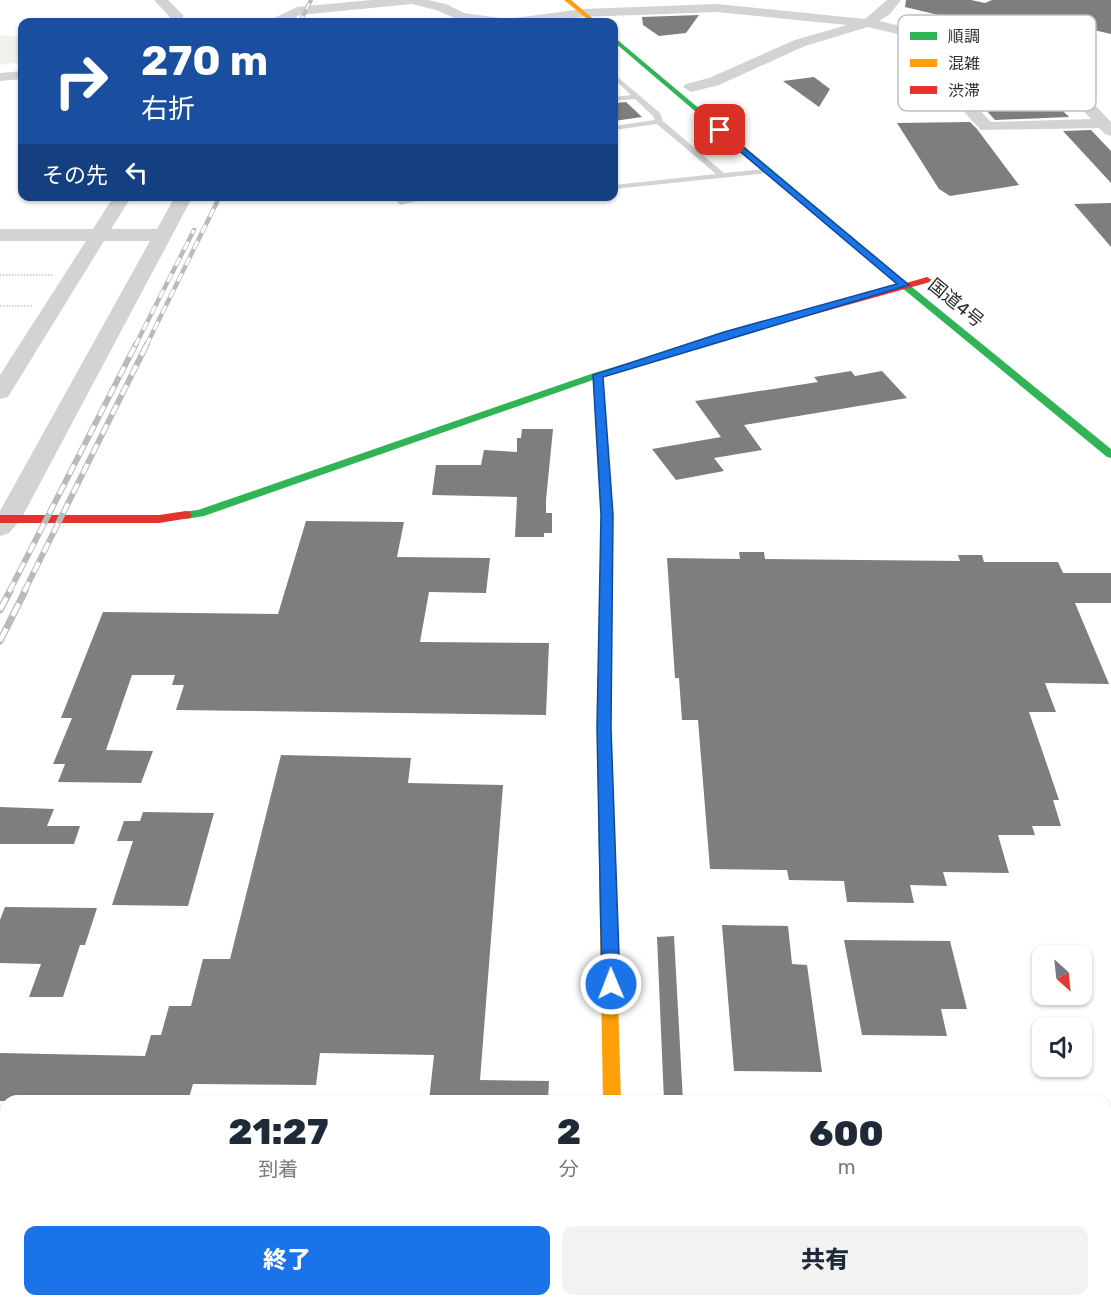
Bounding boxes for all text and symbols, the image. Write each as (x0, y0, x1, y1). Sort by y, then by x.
legend (898, 15, 1096, 111)
text: 順調 (948, 27, 980, 46)
text: 270 m (141, 36, 268, 86)
icon: right (42, 42, 120, 120)
text: 混雑 (948, 54, 980, 73)
text: 渋滞 (948, 81, 980, 100)
text: 右折 (141, 93, 195, 125)
pin (694, 104, 745, 155)
icon: arrive (703, 113, 736, 146)
icon: left (120, 156, 153, 189)
text: その先 (42, 162, 108, 189)
street label: 国道4号 (924, 274, 988, 332)
north arrow (1032, 945, 1092, 1005)
map controls (1032, 945, 1092, 1077)
position arrow (579, 952, 643, 1016)
button: sound (1032, 1017, 1092, 1077)
text: 21:27 (228, 1110, 329, 1153)
text: 2 (557, 1110, 581, 1153)
text: 600 (809, 1112, 884, 1155)
text: m (838, 1155, 855, 1179)
text: 到着 (258, 1157, 298, 1181)
text: 分 (559, 1157, 579, 1181)
button: 終了 (24, 1226, 550, 1295)
button: 共有 (562, 1226, 1088, 1295)

